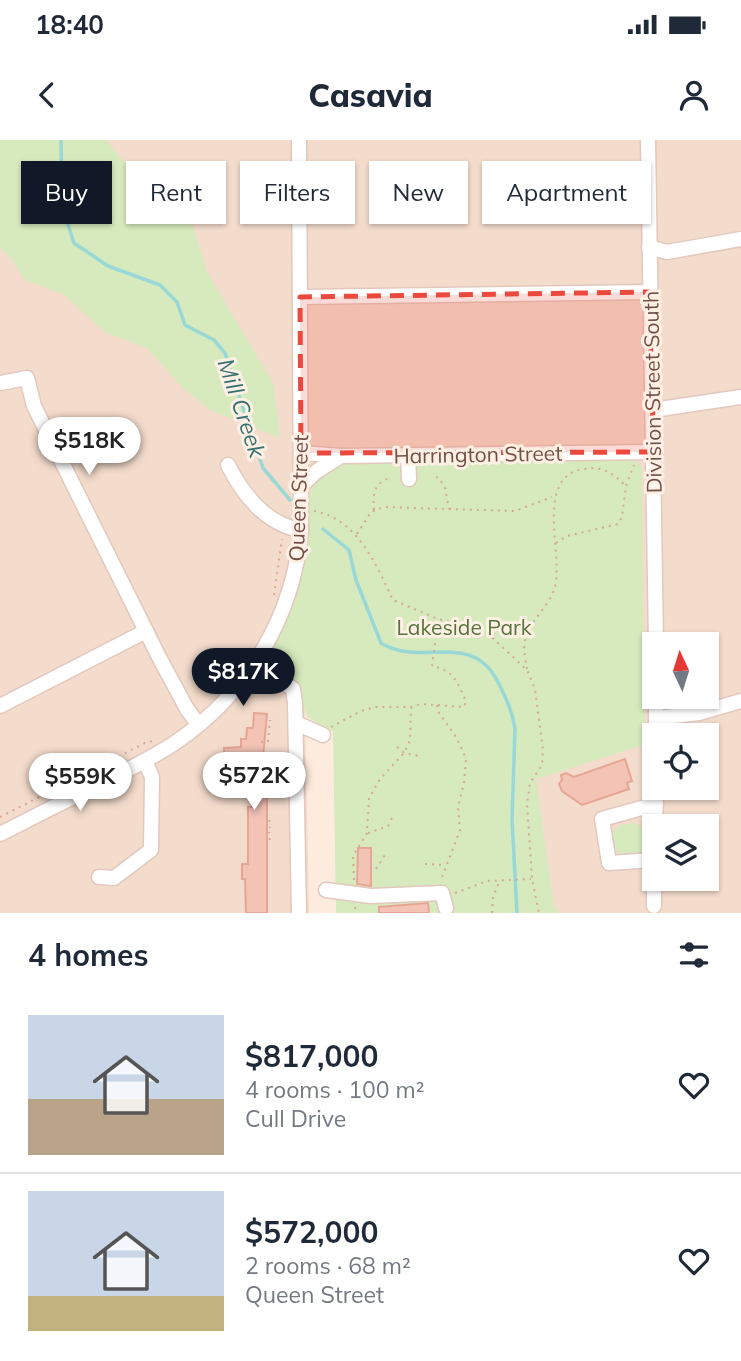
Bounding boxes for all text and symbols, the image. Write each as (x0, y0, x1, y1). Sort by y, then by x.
text: 18:40 (35, 8, 104, 41)
text: Casavia (308, 75, 433, 115)
icon: back (28, 76, 66, 114)
icon: person (675, 76, 713, 114)
chip: Buy (21, 161, 112, 224)
chip: Rent (126, 161, 226, 224)
chip: Filters (240, 161, 355, 224)
chip: New (369, 161, 468, 224)
chip: Apartment (482, 161, 651, 224)
street label: Division Street South (637, 291, 667, 493)
water label: Mill Creek (212, 355, 273, 462)
pin: $518K (40, 418, 138, 477)
text: $518K (54, 425, 124, 454)
street label: Queen Street (283, 434, 313, 562)
street label: Harrington Street (393, 440, 563, 468)
park label: Lakeside Park (396, 614, 532, 640)
north arrow (642, 632, 719, 709)
map controls (642, 632, 719, 891)
pin: $817K (194, 648, 292, 708)
text: $817K (208, 656, 278, 685)
button: locate (642, 723, 719, 800)
pin: $572K (205, 752, 303, 812)
pin: $559K (31, 754, 129, 813)
text: $572K (219, 760, 289, 789)
text: $559K (45, 761, 115, 790)
button: layers (642, 814, 719, 891)
text: 4 homes (28, 936, 149, 974)
icon: filters (675, 936, 713, 974)
text: $817,000 (245, 1037, 378, 1075)
icon: home (84, 1043, 168, 1127)
icon: heart (675, 1066, 713, 1104)
text: 4 rooms · 100 m² (245, 1075, 425, 1104)
text: Cull Drive (245, 1104, 346, 1133)
text: $572,000 (245, 1213, 378, 1251)
icon: home (84, 1219, 168, 1303)
icon: heart (675, 1242, 713, 1280)
text: 2 rooms · 68 m² (245, 1251, 411, 1280)
text: Queen Street (245, 1280, 384, 1309)

